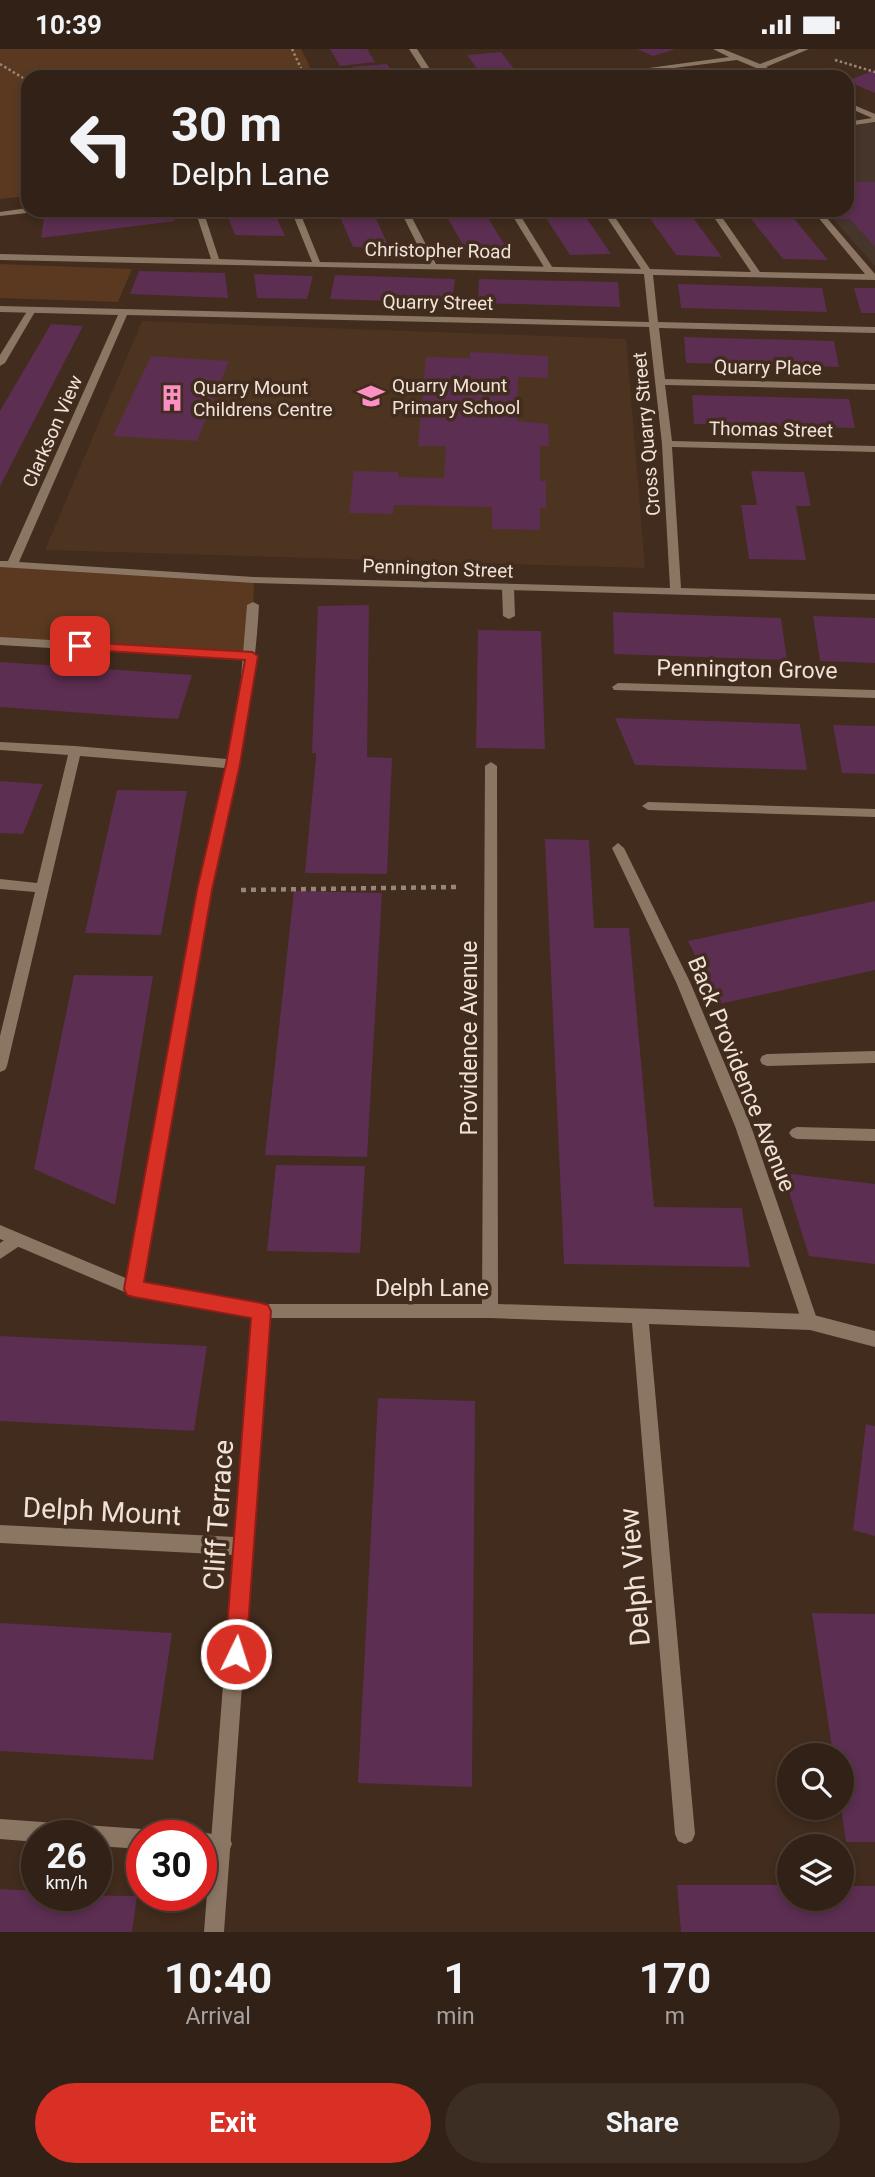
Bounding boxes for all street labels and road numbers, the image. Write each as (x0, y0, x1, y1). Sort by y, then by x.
street label: Christopher Road (365, 238, 511, 263)
street label: Quarry Street (382, 290, 494, 315)
street label: Cross Quarry Street (628, 351, 665, 517)
street label: Quarry Place (714, 355, 822, 380)
street label: Clarkson View (17, 372, 87, 491)
street label: Thomas Street (709, 417, 833, 442)
street label: Pennington Street (362, 554, 514, 583)
street label: Pennington Grove (656, 654, 838, 685)
street label: Providence Avenue (456, 941, 483, 1135)
street label: Back Providence Avenue (682, 953, 801, 1196)
street label: Delph Lane (375, 1275, 489, 1302)
street label: Cliff Terrace (197, 1439, 240, 1592)
street label: Delph Mount (22, 1491, 182, 1532)
street label: Delph View (612, 1506, 657, 1647)

